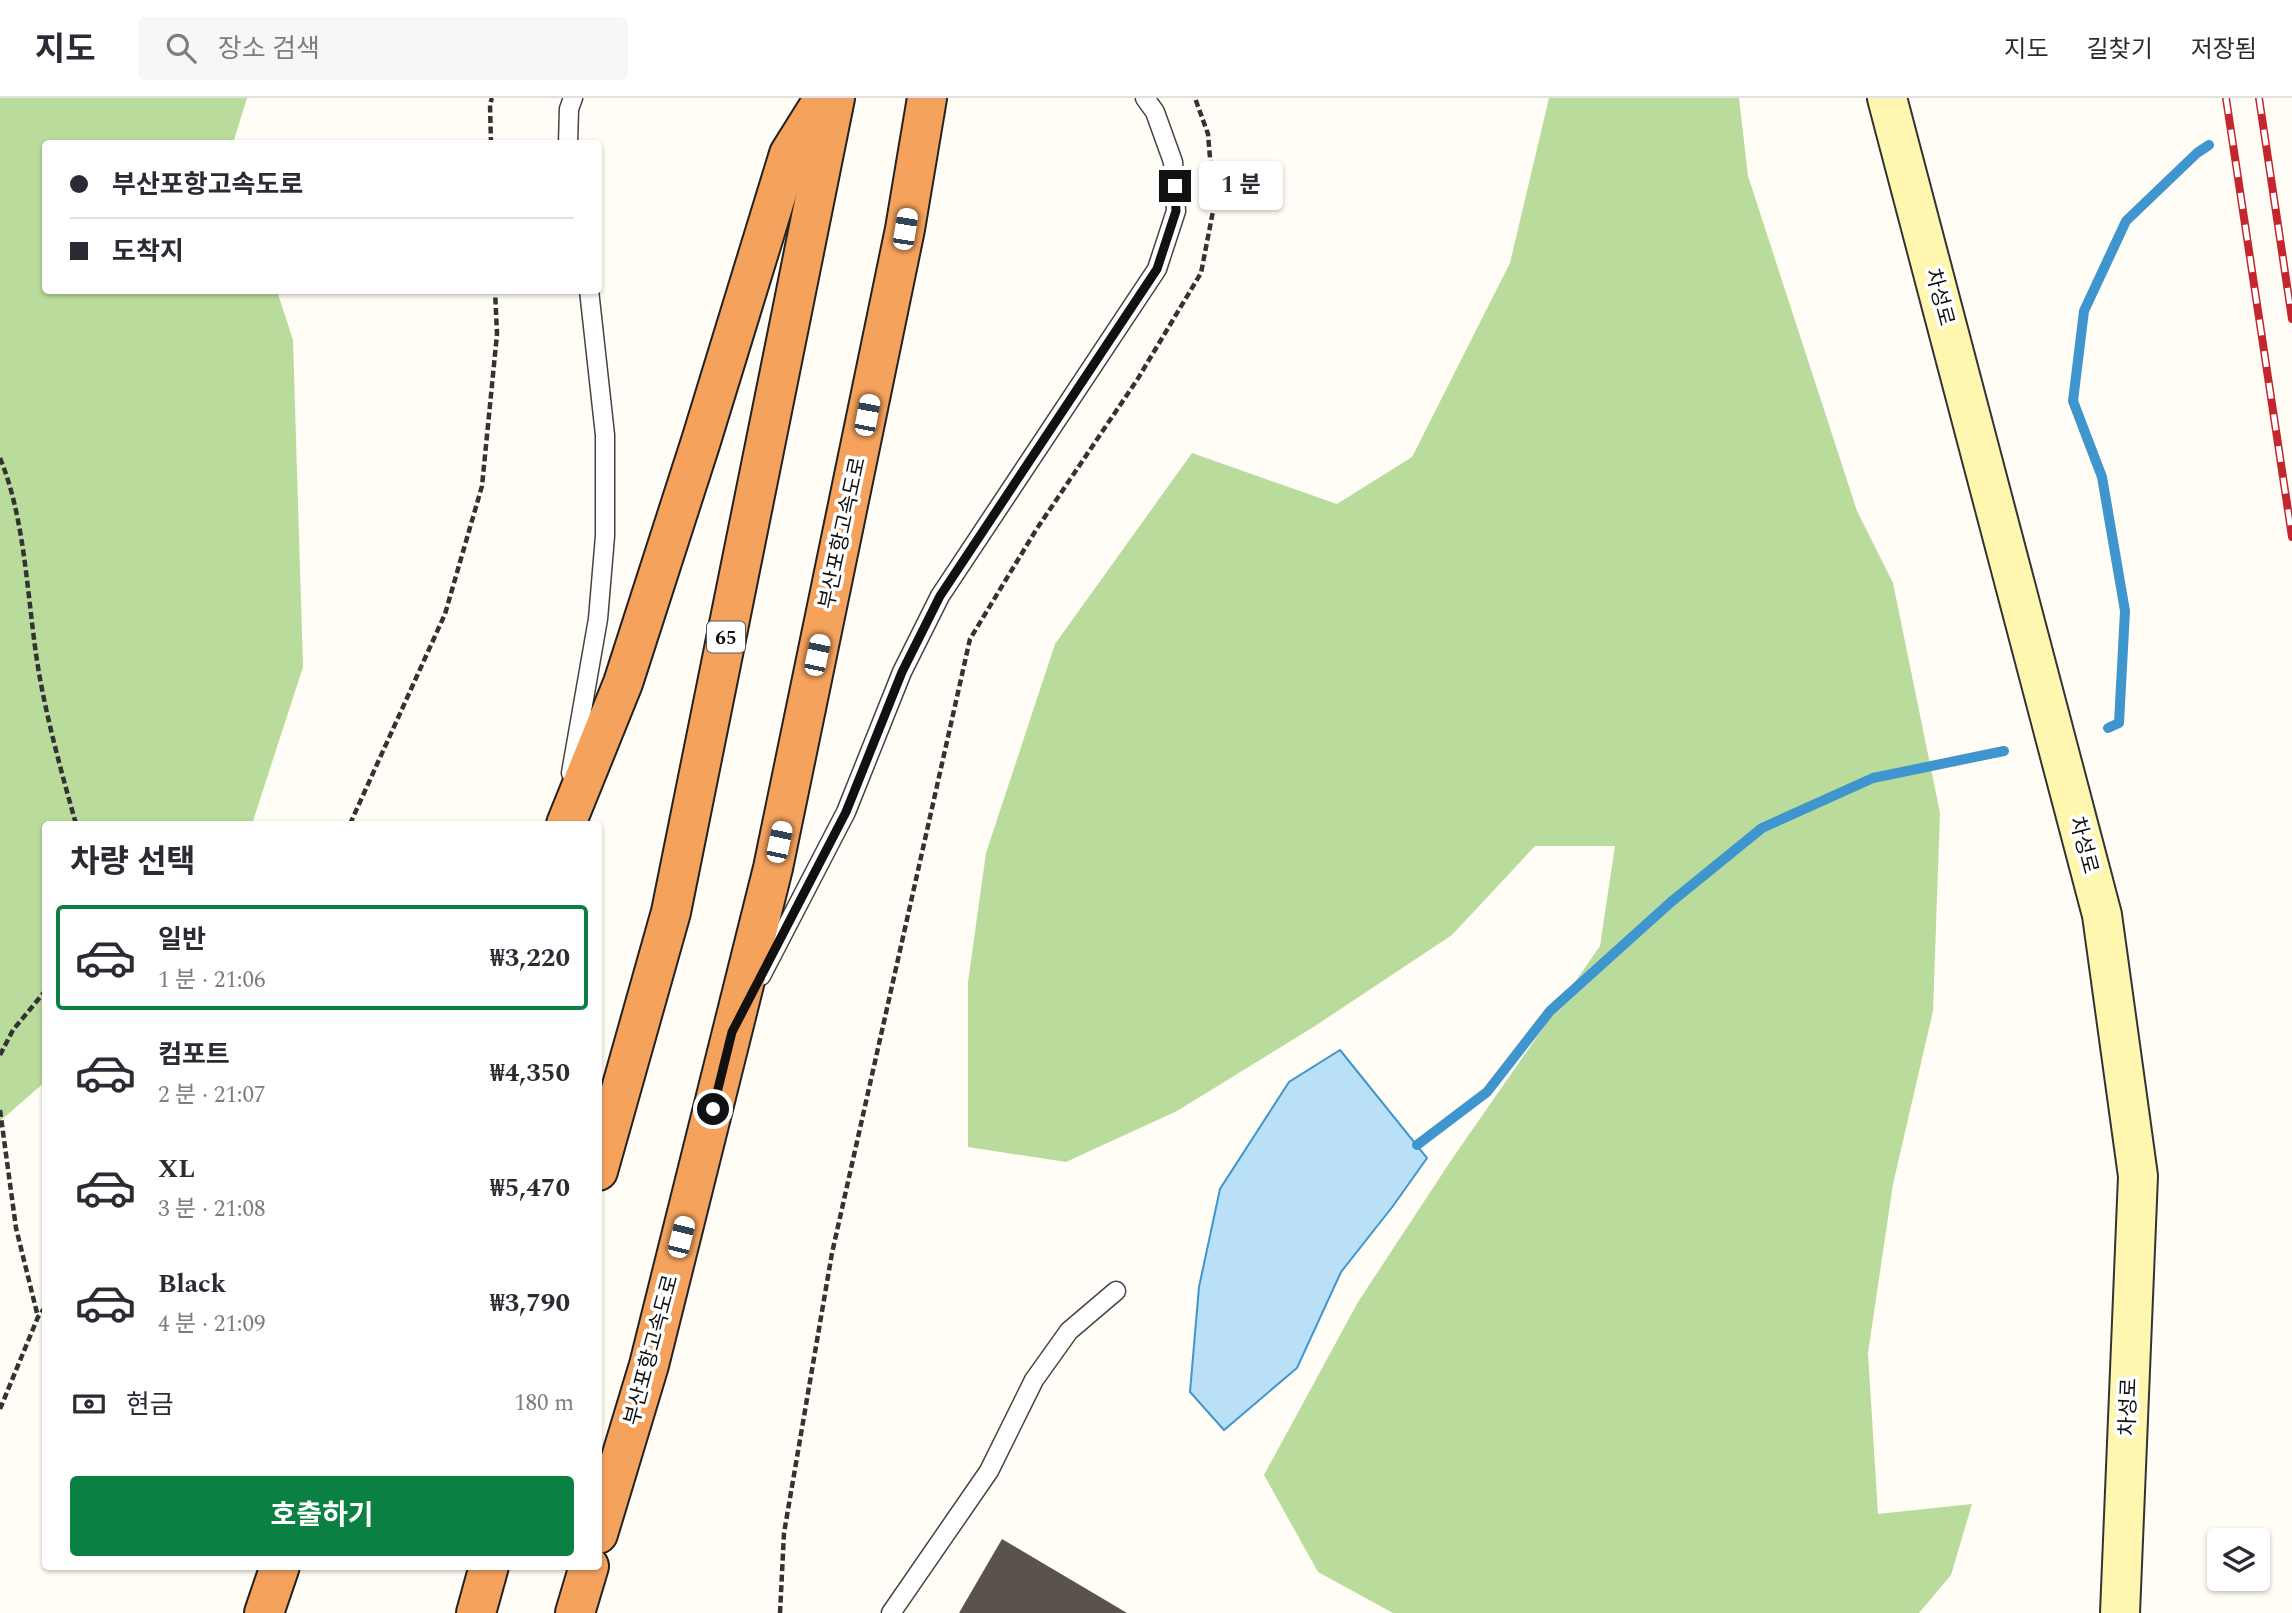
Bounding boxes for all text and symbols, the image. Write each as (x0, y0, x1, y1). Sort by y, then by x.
search box (138, 17, 628, 80)
text: 지도 (35, 25, 96, 75)
icon: search (162, 29, 200, 67)
text: 장소 검색 (218, 29, 320, 69)
text: 지도 (2004, 32, 2049, 68)
text: 길찾기 (2087, 32, 2153, 68)
text: 저장됨 (2191, 32, 2257, 68)
callout: 1 분 (1200, 162, 1284, 210)
text: 부산포항고속도로 (112, 165, 303, 205)
text: 1 분 (1221, 168, 1261, 203)
route end (1159, 170, 1191, 202)
car (892, 207, 919, 251)
text: 도착지 (112, 232, 184, 272)
street label: 차성로 (1916, 265, 1962, 329)
car (853, 392, 882, 438)
street label: 부산포항고속도로 (811, 454, 875, 612)
road number: 65 (707, 622, 745, 652)
car (803, 632, 832, 678)
street label: 차성로 (2060, 813, 2106, 877)
car (765, 819, 794, 865)
text: 차량 선택 (70, 838, 196, 887)
text: 일반 (158, 920, 206, 960)
icon: car (74, 926, 137, 989)
text: ₩3,220 (490, 938, 570, 978)
text: 1 분 · 21:06 (158, 963, 265, 998)
text: 컴포트 (158, 1035, 230, 1075)
icon: car (74, 1041, 137, 1104)
text: ₩4,350 (490, 1053, 570, 1093)
text: 2 분 · 21:07 (158, 1078, 265, 1113)
route start (697, 1093, 729, 1125)
text: XL (158, 1149, 195, 1189)
icon: car (74, 1156, 137, 1219)
text: ₩5,470 (490, 1168, 570, 1208)
text: 3 분 · 21:08 (158, 1192, 265, 1227)
car (666, 1214, 697, 1260)
text: Black (158, 1264, 226, 1304)
icon: car (74, 1271, 137, 1334)
street label: 부산포항고속도로 (617, 1271, 687, 1429)
text: ₩3,790 (490, 1283, 570, 1323)
text: 4 분 · 21:09 (158, 1307, 265, 1342)
street label: 차성로 (2112, 1378, 2146, 1437)
icon: cash (70, 1385, 108, 1423)
text: 현금 (126, 1385, 174, 1425)
text: 180 m (514, 1386, 574, 1421)
button: 호출하기 (70, 1476, 574, 1556)
map controls (2207, 1528, 2270, 1591)
button: layers (2207, 1528, 2270, 1591)

